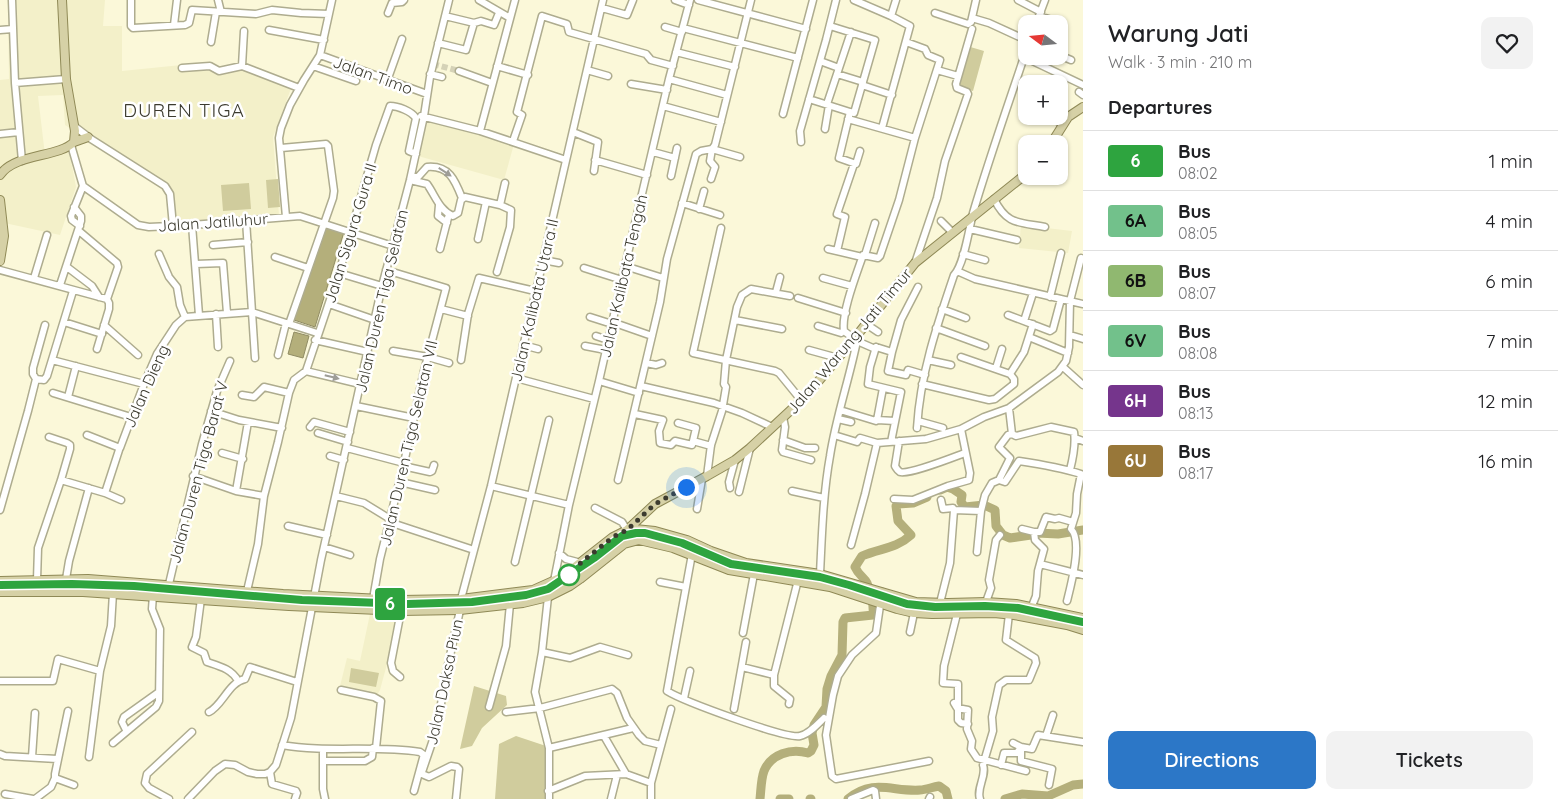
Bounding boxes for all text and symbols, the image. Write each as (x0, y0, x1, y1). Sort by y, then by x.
north arrow (1018, 15, 1068, 65)
map controls (1018, 15, 1068, 185)
button: heart (1481, 17, 1533, 69)
text: Warung Jati (1108, 18, 1249, 48)
street label: Jalan Timo (330, 51, 416, 99)
text: Walk · 3 min · 210 m (1108, 52, 1252, 72)
button: + (1018, 75, 1068, 125)
text: Departures (1108, 95, 1212, 119)
district label: DUREN TIGA (123, 98, 245, 122)
button: − (1018, 135, 1068, 185)
text: Bus (1178, 139, 1211, 163)
text: 6 (1131, 149, 1140, 172)
text: 1 min (1488, 149, 1533, 173)
street label: Jalan Sigura Gura II (319, 160, 381, 306)
text: 08:02 (1178, 163, 1218, 183)
one-way arrow (438, 167, 451, 176)
street label: Jalan Kalibata Tengah (594, 192, 652, 360)
text: Bus (1178, 199, 1211, 223)
street label: Jalan Duren Tiga Selatan (350, 207, 412, 395)
street label: Jalan Jatiluhur (157, 208, 269, 236)
text: 6A (1125, 209, 1146, 232)
text: 4 min (1485, 209, 1533, 233)
street label: Jalan Kalibata Utara II (505, 216, 563, 384)
text: 08:05 (1178, 223, 1217, 243)
text: Bus (1178, 259, 1211, 283)
street label: Jalan Warung Jati Timur (782, 264, 916, 418)
text: 6B (1125, 269, 1146, 292)
text: 6 min (1485, 269, 1533, 293)
text: 08:07 (1178, 283, 1216, 303)
text: Bus (1178, 319, 1211, 343)
text: 6V (1124, 329, 1147, 352)
text: 7 min (1486, 329, 1533, 353)
street label: Jalan Duren Tiga Selatan VII (375, 338, 441, 548)
street label: Jalan Dieng (119, 341, 173, 431)
text: 08:08 (1178, 343, 1217, 363)
one-way arrow (324, 373, 339, 381)
street label: Jalan Duren Tiga Barat V (164, 378, 232, 565)
text: Bus (1178, 379, 1211, 403)
text: 6H (1124, 389, 1147, 412)
text: 12 min (1478, 389, 1533, 413)
text: 08:13 (1178, 403, 1213, 423)
text: Bus (1178, 439, 1211, 463)
text: 6U (1124, 449, 1147, 472)
text: 16 min (1478, 449, 1533, 473)
text: 08:17 (1178, 463, 1213, 483)
your location (674, 475, 699, 500)
unlabelled marker (558, 564, 580, 586)
line badge: 6 (374, 588, 406, 620)
text: 6 (385, 592, 395, 615)
street label: Jalan Daksa Piun (421, 617, 467, 747)
button: Directions (1108, 731, 1316, 789)
button: Tickets (1326, 731, 1533, 789)

